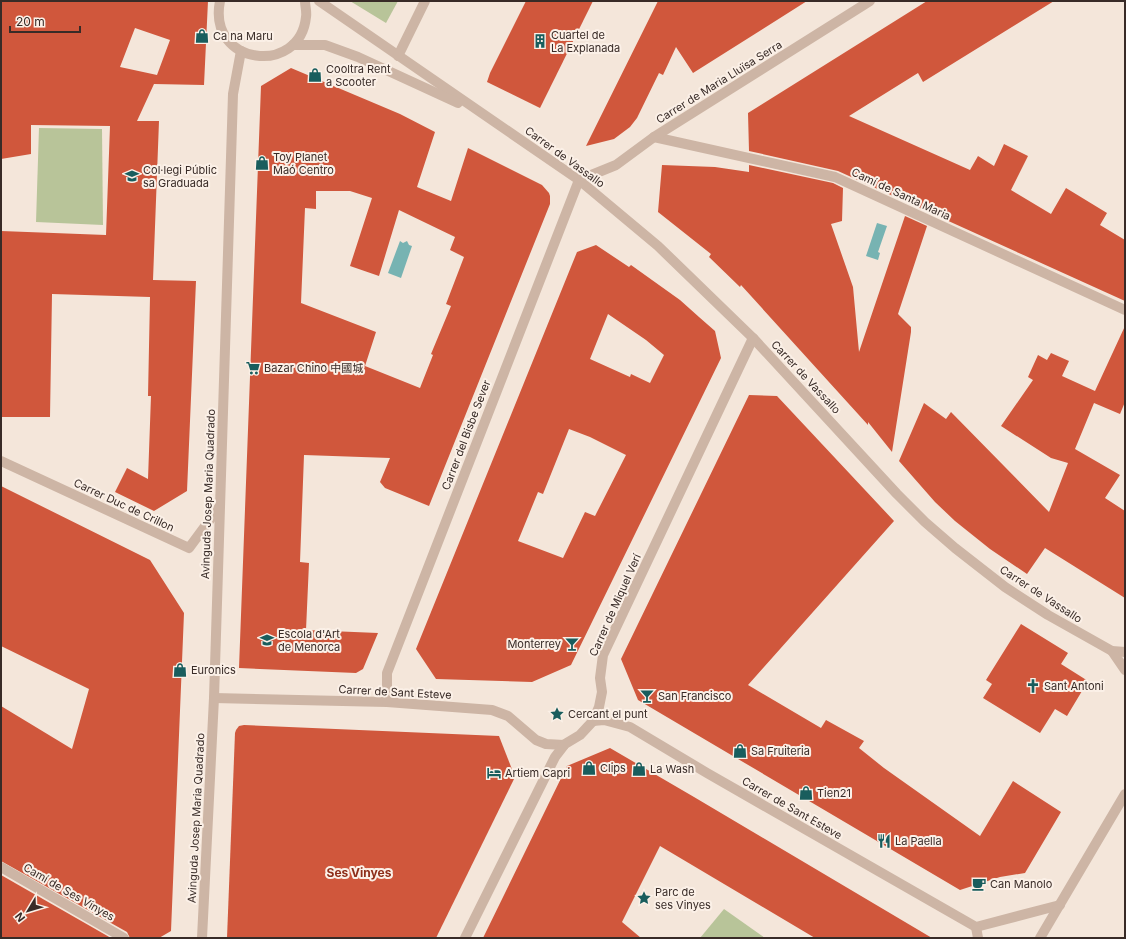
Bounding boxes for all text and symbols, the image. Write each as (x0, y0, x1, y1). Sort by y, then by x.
scale bar (10, 8, 80, 34)
text: 20 m (16, 14, 45, 29)
shop icon: Ca na Maru (194, 28, 210, 44)
place label: Cuartel de La Explanada (551, 28, 620, 55)
place label: Ca na Maru (213, 29, 273, 43)
building icon: Cuartel de La Explanada (532, 33, 548, 49)
street label: Carrer de Maria Lluïsa Serra (653, 37, 785, 127)
place label: Cooltra Rent a Scooter (326, 62, 391, 89)
shop icon: Cooltra Rent a Scooter (307, 67, 323, 83)
street label: Carrer de Vassallo (522, 123, 608, 191)
place label: Toy Planet Maó Centro (273, 150, 334, 177)
shop icon: Toy Planet Maó Centro (254, 155, 270, 171)
place label: Col·legi Públic sa Graduada (143, 163, 217, 190)
street label: Camí de Santa Maria (849, 165, 953, 223)
school or university icon: Col·legi Públic sa Graduada (124, 168, 140, 184)
street label: Carrer de Vassallo (768, 337, 844, 417)
supermarket icon: Bazar Chino 中國城 (245, 360, 261, 376)
place label: Bazar Chino 中國城 (264, 361, 363, 375)
street label: Carrer del Bisbe Sever (439, 378, 493, 492)
street label: Avinguda Josep Maria Quadrado (198, 408, 218, 579)
street label: Carrer Duc de Crillon (71, 475, 177, 535)
street label: Carrer de Miquel Verí (586, 551, 644, 658)
street label: Carrer de Vassallo (997, 562, 1085, 626)
place label: Escola d'Art de Menorca (278, 627, 340, 654)
school or university icon: Escola d'Art de Menorca (259, 632, 275, 648)
bar icon: Monterrey (564, 636, 580, 652)
place label: Monterrey (507, 637, 561, 651)
shop icon: Euronics (172, 662, 188, 678)
place label: Euronics (191, 663, 236, 677)
church icon: Sant Antoni (1025, 678, 1041, 694)
place label: Sant Antoni (1044, 679, 1104, 693)
street label: Carrer de Sant Esteve (338, 682, 452, 702)
bar icon: San Francisco (639, 688, 655, 704)
place label: San Francisco (658, 689, 732, 703)
place icon: Cercant el punt (549, 706, 565, 722)
place label: Cercant el punt (568, 707, 648, 721)
street label: Avinguda Josep Maria Quadrado (185, 732, 207, 903)
shop icon: Sa Fruiteria (732, 743, 748, 759)
place label: Sa Fruiteria (751, 744, 810, 758)
shop icon: Clips (581, 760, 597, 776)
place label: Clips (600, 761, 626, 775)
shop icon: La Wash (631, 761, 647, 777)
place label: La Wash (650, 762, 694, 776)
hotel icon: Artiem Capri (486, 765, 502, 781)
place label: Artiem Capri (505, 766, 570, 780)
street label: Carrer de Sant Esteve (739, 774, 845, 842)
shop icon: Tien21 (798, 785, 814, 801)
place label: Tien21 (817, 786, 851, 800)
restaurant icon: La Paella (876, 833, 892, 849)
place label: La Paella (895, 834, 942, 848)
street label: Camí de Ses Vinyes (21, 860, 117, 924)
district label: Ses Vinyes (327, 865, 392, 880)
cafe icon: Can Manolo (971, 876, 987, 892)
place label: Can Manolo (990, 877, 1053, 891)
place label: Parc de ses Vinyes (655, 885, 711, 912)
place icon: Parc de ses Vinyes (636, 890, 652, 906)
north arrow (8, 891, 48, 931)
text: N (12, 910, 28, 925)

